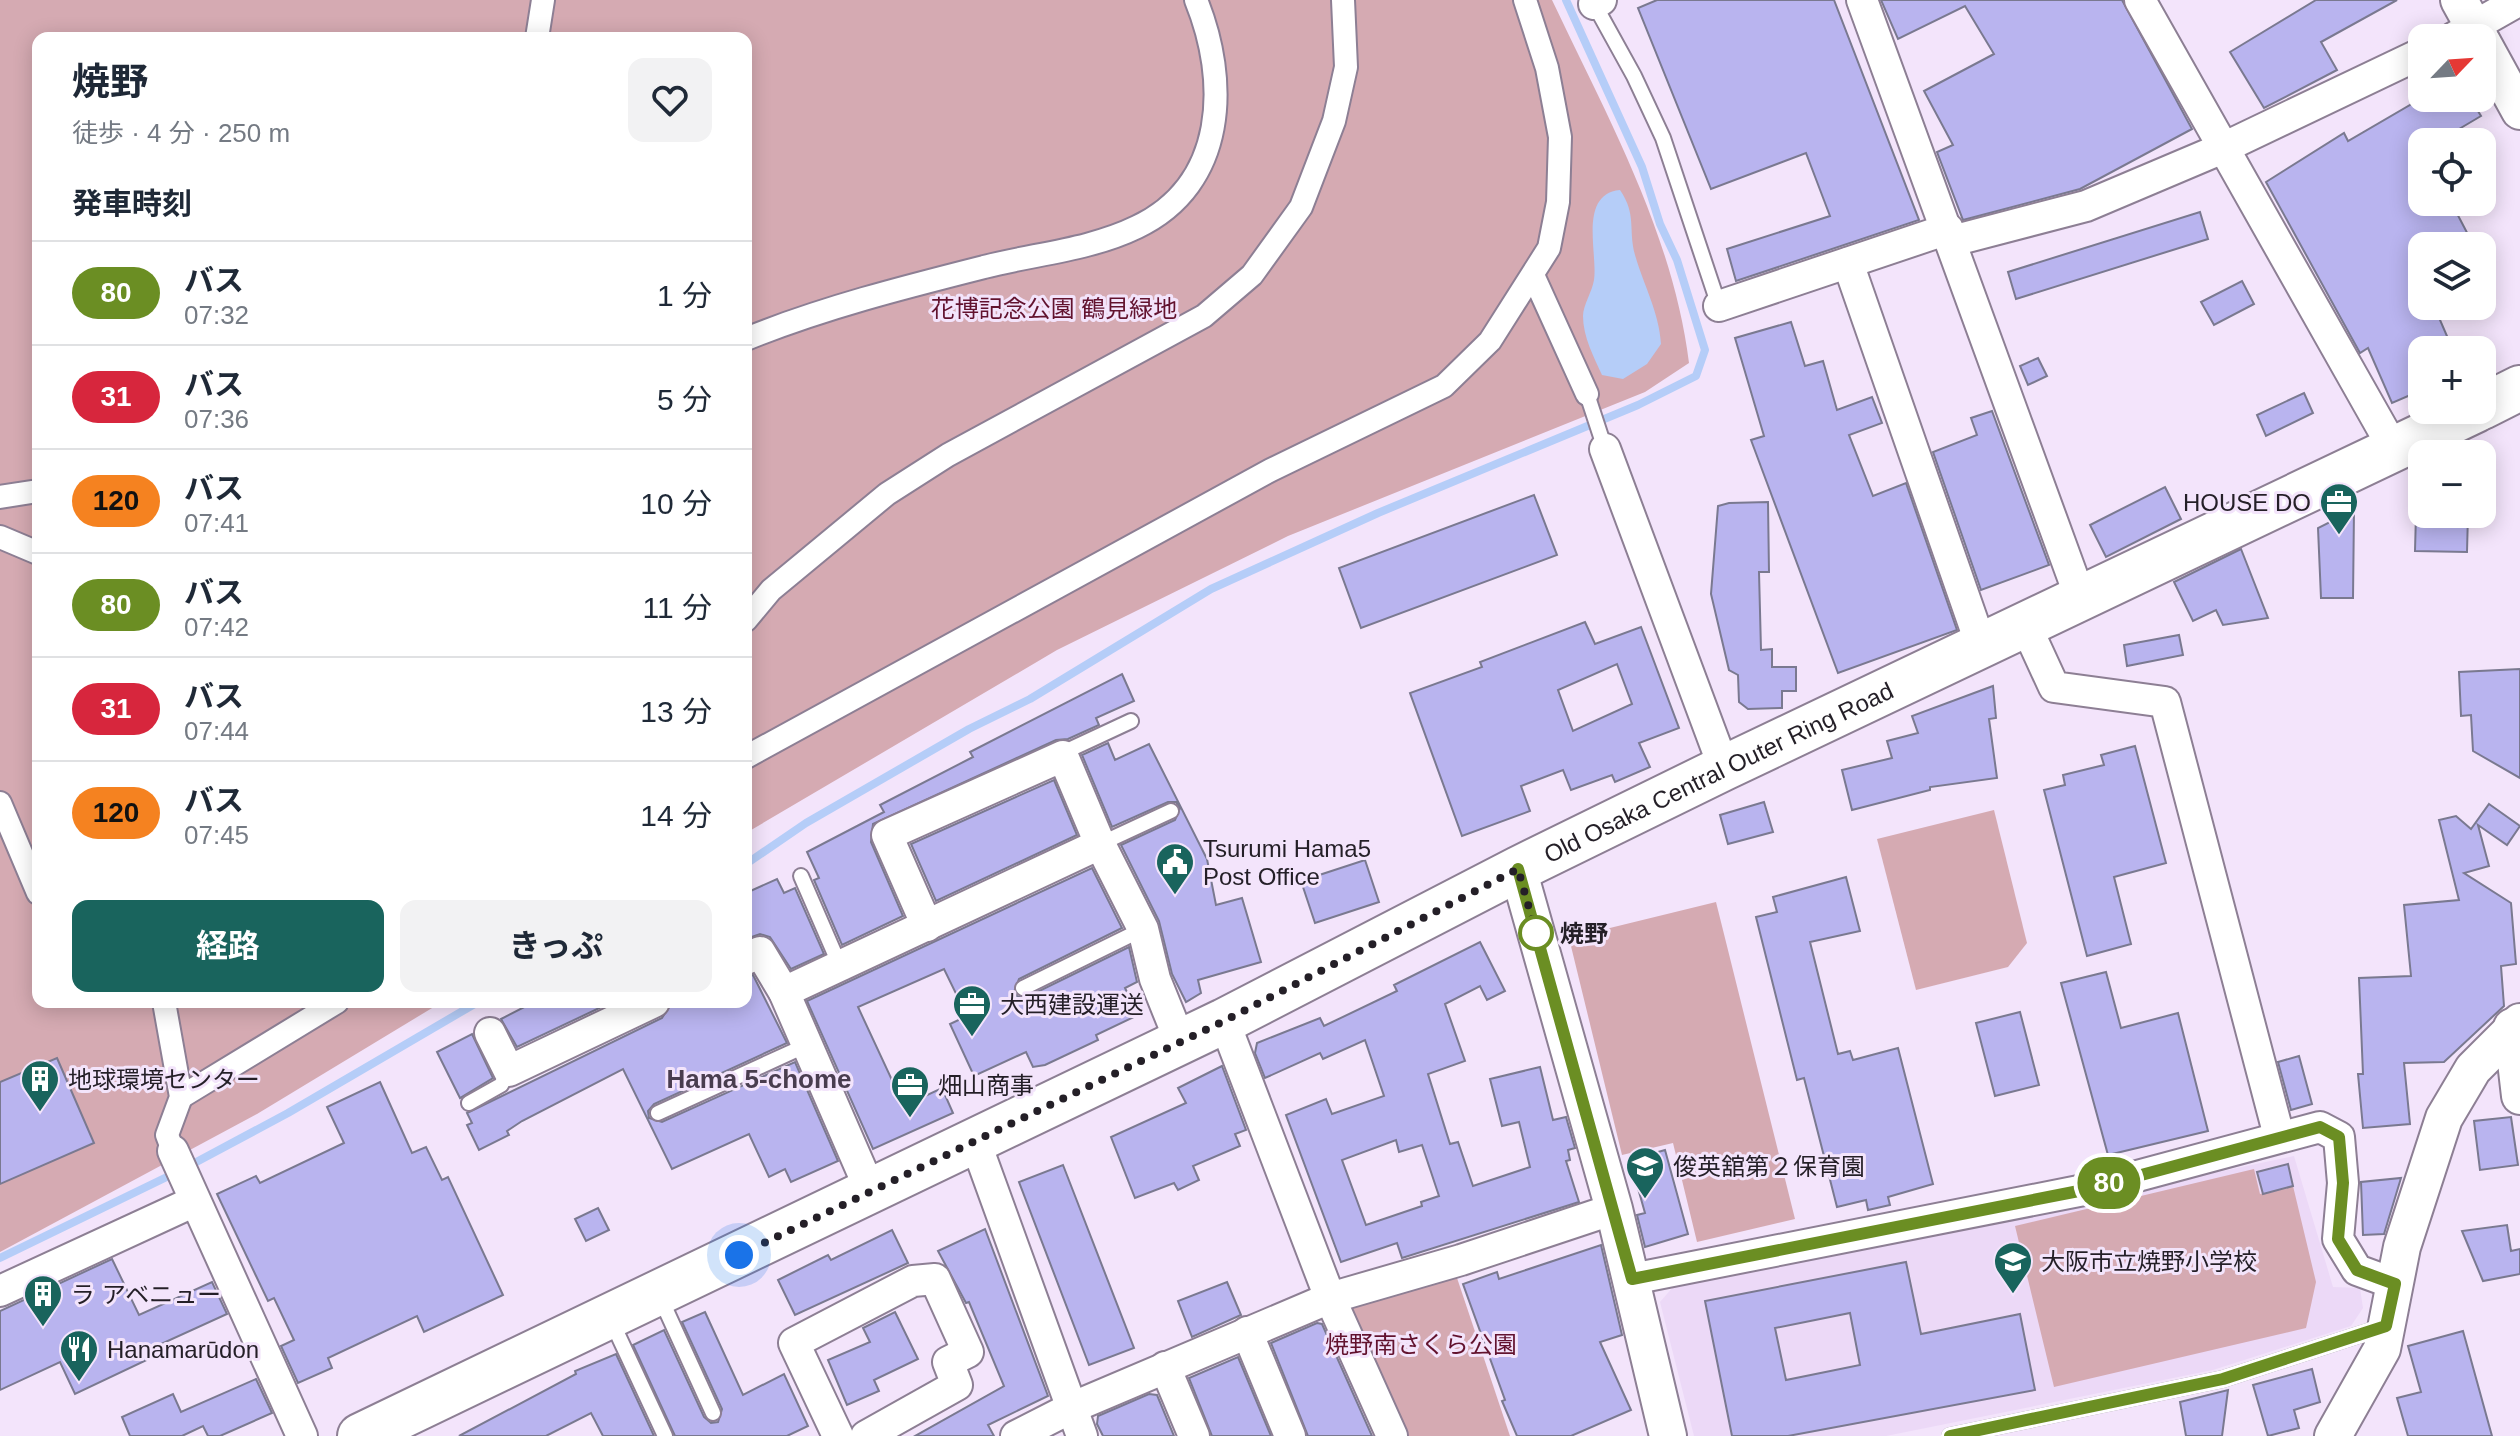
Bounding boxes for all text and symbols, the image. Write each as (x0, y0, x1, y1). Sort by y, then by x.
north arrow (2408, 24, 2496, 112)
map controls (2408, 24, 2496, 528)
button: heart (628, 58, 712, 142)
text: 焼野 (72, 61, 148, 103)
text: 徒歩 · 4 分 · 250 m (72, 118, 290, 148)
button: locate (2408, 128, 2496, 216)
text: 発車時刻 (72, 187, 192, 220)
button: layers (2408, 232, 2496, 320)
text: バス (184, 264, 244, 297)
text: 80 (100, 277, 132, 308)
text: 1 分 (657, 279, 712, 312)
park label: 花博記念公園 鶴見緑地 (931, 295, 1177, 322)
text: 07:32 (184, 300, 249, 330)
button: + (2408, 336, 2496, 424)
text: バス (184, 368, 244, 401)
text: 31 (100, 381, 132, 412)
text: 5 分 (657, 383, 712, 416)
text: 07:36 (184, 404, 249, 434)
button: − (2408, 440, 2496, 528)
text: バス (184, 472, 244, 505)
office icon: HOUSE DO (2318, 481, 2360, 536)
text: 120 (93, 485, 139, 516)
text: 10 分 (640, 487, 712, 520)
place label: HOUSE DO (2183, 489, 2311, 516)
text: 07:41 (184, 508, 249, 538)
text: バス (184, 576, 244, 609)
text: 80 (100, 589, 132, 620)
text: 11 分 (643, 591, 712, 624)
text: 07:42 (184, 612, 249, 642)
street label: Old Osaka Central Outer Ring Road (1539, 676, 1897, 868)
text: バス (184, 680, 244, 713)
text: 31 (100, 693, 132, 724)
text: 13 分 (640, 695, 712, 728)
text: 07:44 (184, 716, 249, 746)
text: バス (184, 784, 244, 817)
text: 120 (93, 797, 139, 828)
text: 14 分 (640, 799, 712, 832)
text: 07:45 (184, 820, 249, 850)
place label: Tsurumi Hama5 Post Office (1203, 835, 1371, 890)
public building icon: Tsurumi Hama5 Post Office (1154, 841, 1196, 896)
button: 経路 (72, 900, 384, 992)
button: きっぷ (400, 900, 712, 992)
marker: 焼野 (1519, 916, 1553, 950)
place label: 焼野 (1560, 920, 1608, 947)
office icon: 大西建設運送 (951, 983, 993, 1038)
place label: 大西建設運送 (1000, 991, 1144, 1018)
building icon: 地球環境センター (19, 1058, 61, 1113)
district label: Hama 5-chome (667, 1064, 851, 1094)
office icon: 畑山商事 (889, 1064, 931, 1119)
place label: 地球環境センター (68, 1066, 260, 1093)
place label: 畑山商事 (938, 1072, 1034, 1099)
school or university icon: 俊英舘第２保育園 (1624, 1145, 1666, 1200)
place label: 俊英舘第２保育園 (1673, 1153, 1865, 1180)
line badge: 80 (2073, 1157, 2145, 1209)
text: 80 (2093, 1167, 2125, 1198)
your location (719, 1235, 759, 1275)
school or university icon: 大阪市立焼野小学校 (1992, 1240, 2034, 1295)
place label: 大阪市立焼野小学校 (2041, 1248, 2257, 1275)
building icon: ラ アベニュー (22, 1273, 64, 1328)
place label: ラ アベニュー (71, 1281, 221, 1308)
restaurant icon: Hanamarūdon (58, 1328, 100, 1383)
park label: 焼野南さくら公園 (1325, 1331, 1517, 1358)
place label: Hanamarūdon (107, 1336, 259, 1363)

